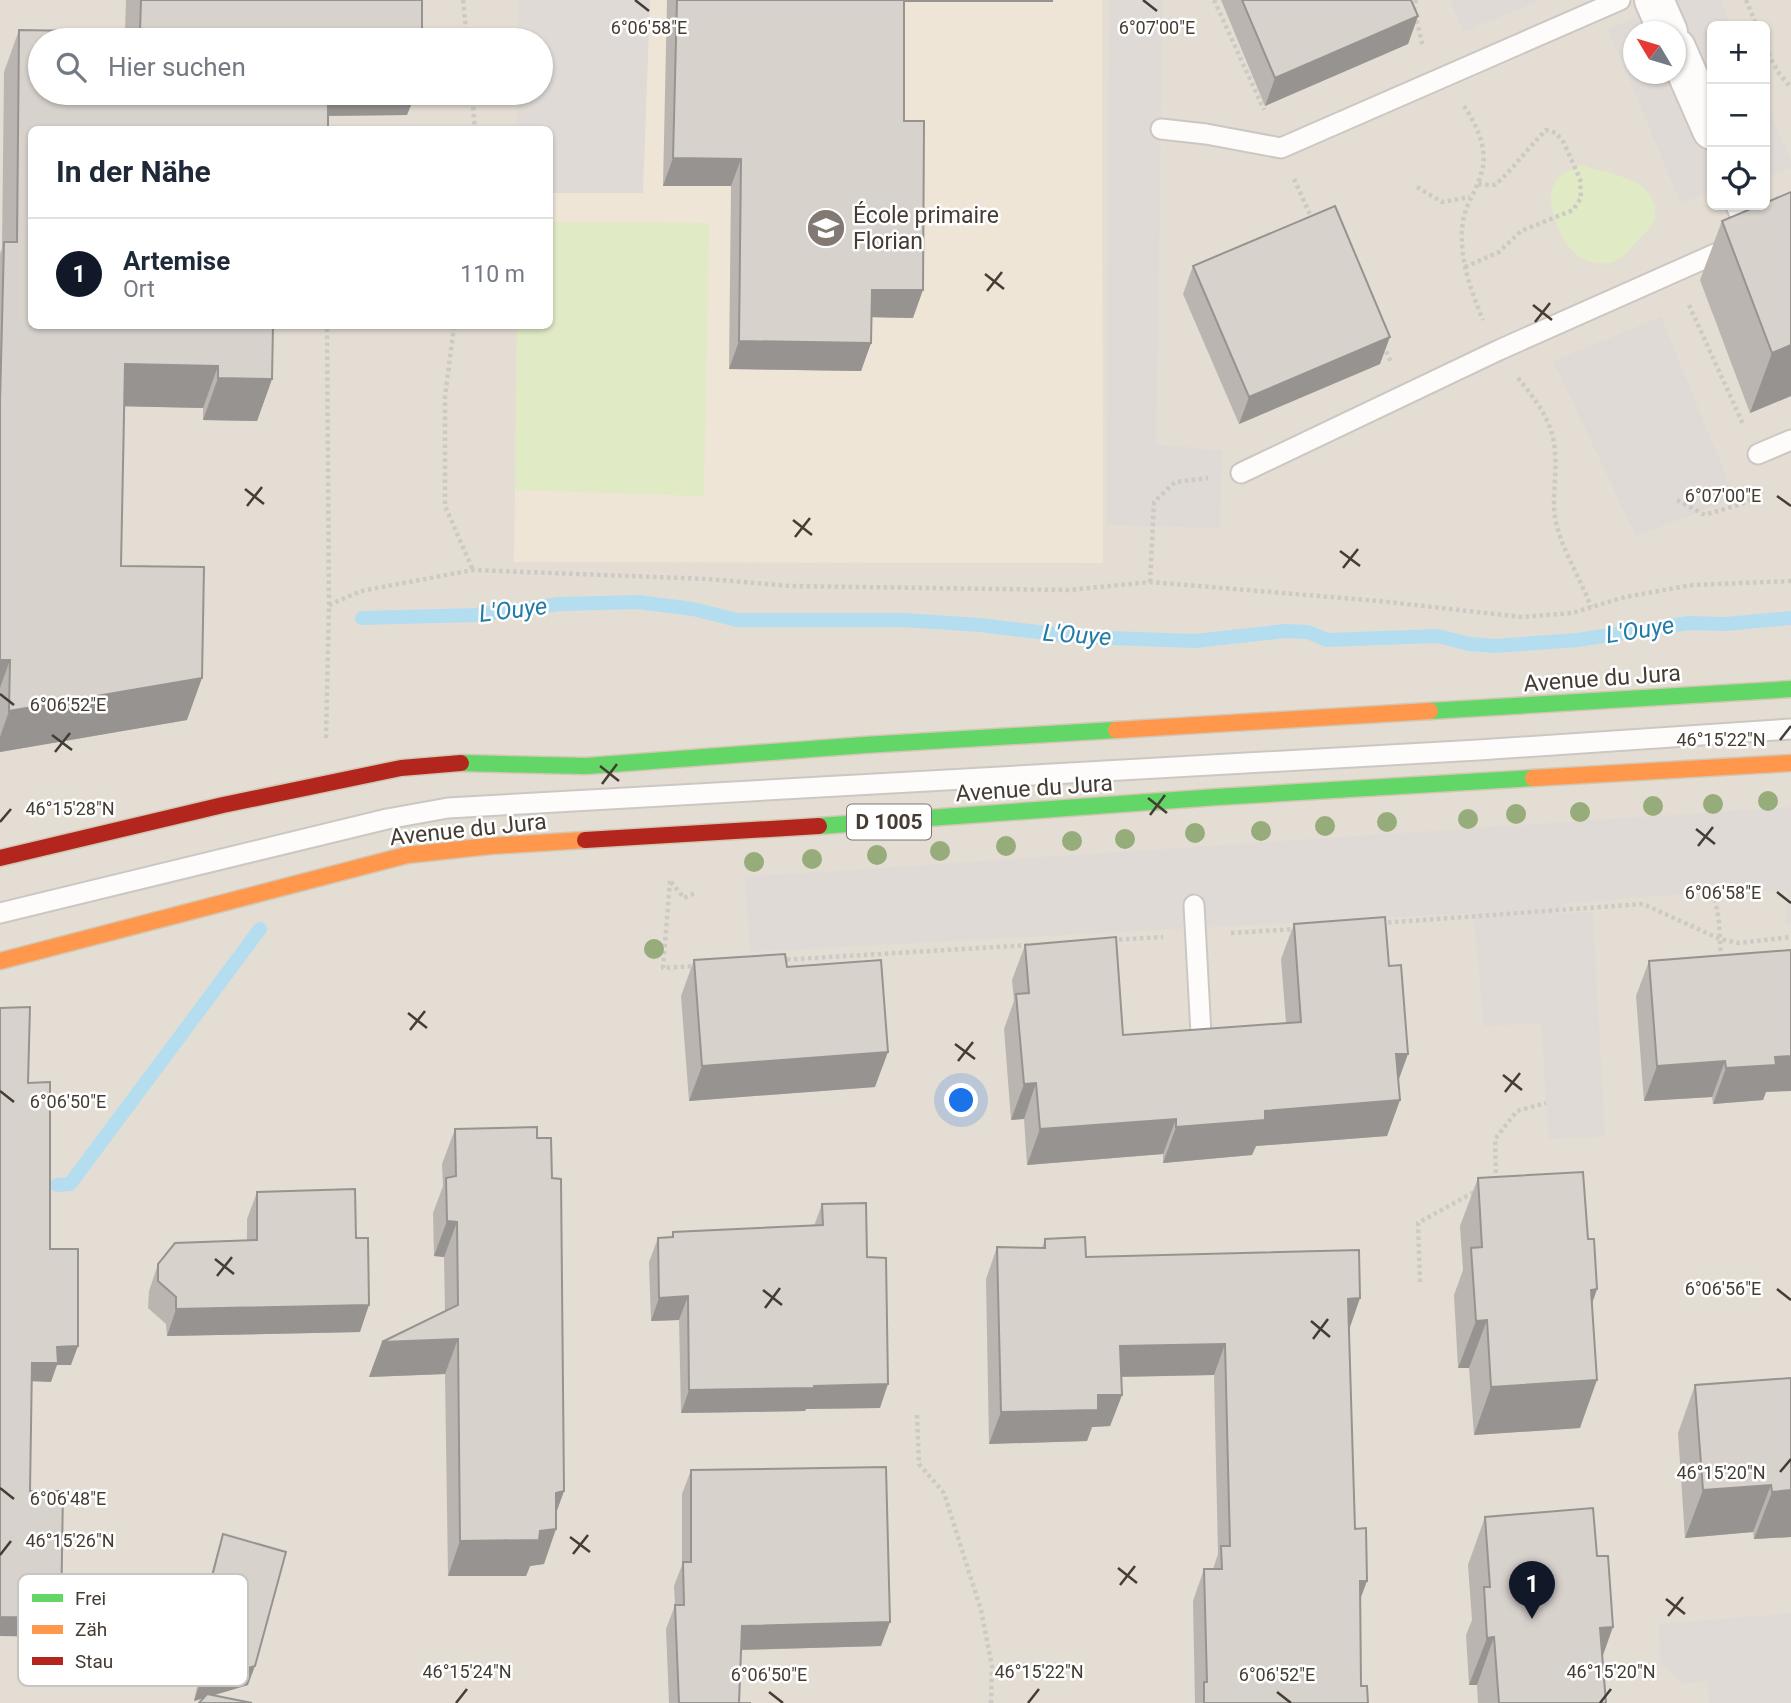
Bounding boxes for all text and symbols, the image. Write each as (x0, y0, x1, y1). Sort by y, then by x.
text: 6°06'58"E (611, 17, 687, 38)
text: 6°07'00"E (1119, 17, 1195, 38)
north arrow (1623, 21, 1686, 84)
map controls (1707, 21, 1770, 210)
button: + (1707, 21, 1770, 84)
search box (28, 28, 553, 105)
icon: search (52, 48, 90, 86)
text: Hier suchen (108, 52, 246, 82)
button: − (1707, 84, 1770, 147)
button: locate (1707, 147, 1770, 210)
text: In der Nähe (56, 154, 211, 189)
place label: École primaire Florian (853, 201, 999, 255)
school or university icon: École primaire Florian (805, 207, 847, 249)
text: Artemise (123, 246, 230, 276)
text: 1 (72, 261, 86, 288)
text: 110 m (460, 261, 525, 288)
text: Ort (123, 276, 155, 303)
text: 6°07'00"E (1685, 485, 1761, 506)
water label: L'Ouye (477, 592, 549, 628)
water label: L'Ouye (1604, 611, 1676, 649)
water label: L'Ouye (1042, 619, 1112, 651)
street label: Avenue du Jura (1523, 660, 1682, 697)
text: 6°06'52"E (30, 694, 106, 715)
text: 46°15'22"N (1676, 729, 1766, 750)
street label: Avenue du Jura (955, 770, 1114, 807)
text: 46°15'28"N (25, 798, 115, 819)
road number: D 1005 (847, 804, 931, 840)
street label: Avenue du Jura (388, 808, 548, 851)
text: 6°06'58"E (1685, 882, 1761, 903)
your location (944, 1083, 978, 1117)
text: 6°06'50"E (30, 1091, 106, 1112)
text: 6°06'56"E (1685, 1278, 1761, 1299)
text: 46°15'20"N (1676, 1462, 1766, 1483)
text: 6°06'48"E (30, 1488, 106, 1509)
text: 46°15'26"N (25, 1530, 115, 1551)
pin: 1 (1509, 1561, 1555, 1619)
legend (18, 1574, 248, 1686)
text: Frei (75, 1587, 106, 1610)
text: Zäh (75, 1618, 107, 1641)
text: Stau (75, 1650, 113, 1673)
text: 46°15'24"N (422, 1661, 512, 1682)
text: 46°15'22"N (994, 1661, 1084, 1682)
text: 46°15'20"N (1566, 1661, 1656, 1682)
text: 6°06'50"E (731, 1664, 807, 1685)
text: 6°06'52"E (1239, 1664, 1315, 1685)

